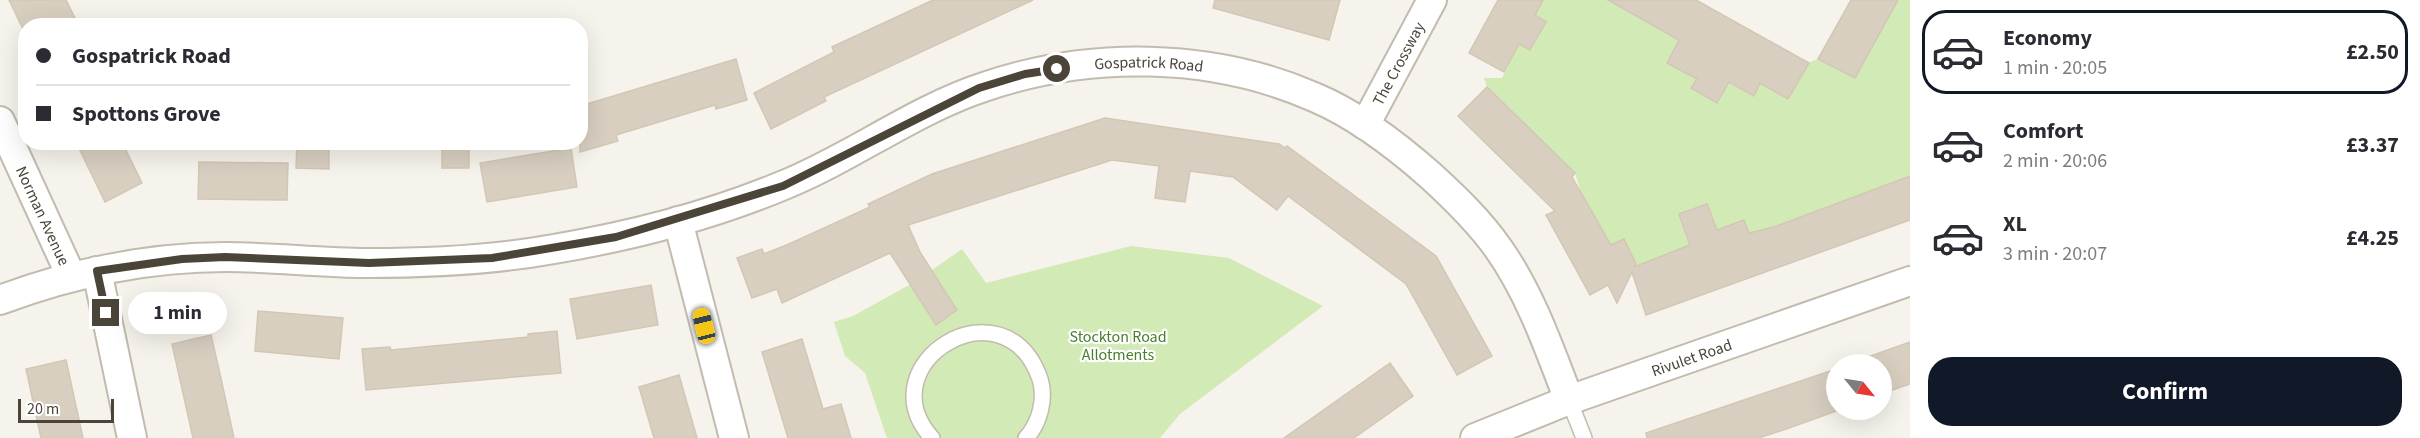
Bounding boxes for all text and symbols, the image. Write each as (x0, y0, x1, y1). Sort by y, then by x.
street label: The Crossway (1368, 18, 1431, 110)
text: Economy (2003, 22, 2092, 54)
icon: car (1931, 25, 1985, 79)
text: £2.50 (2346, 36, 2399, 68)
text: Gospatrick Road (72, 40, 231, 72)
street label: Gospatrick Road (1093, 51, 1205, 78)
text: 1 min · 20:05 (2003, 54, 2107, 82)
route start (1043, 55, 1070, 82)
text: Spottons Grove (72, 98, 221, 130)
text: Comfort (2003, 115, 2084, 147)
icon: car (1931, 118, 1985, 172)
text: £3.37 (2346, 129, 2399, 161)
text: 2 min · 20:06 (2003, 147, 2107, 175)
street label: Norman Avenue (10, 163, 75, 269)
text: XL (2003, 208, 2027, 240)
icon: car (1931, 211, 1985, 265)
text: £4.25 (2346, 222, 2399, 254)
text: 3 min · 20:07 (2003, 240, 2107, 268)
callout: 1 min (127, 292, 226, 334)
route end (92, 299, 119, 326)
text: 1 min (153, 299, 202, 327)
car (691, 306, 717, 346)
park label: Stockton Road Allotments (1069, 326, 1167, 366)
street label: Rivulet Road (1648, 334, 1735, 382)
north arrow (1826, 354, 1892, 420)
map controls (1826, 354, 1892, 420)
button: Confirm (1928, 357, 2402, 426)
scale bar (18, 396, 114, 424)
text: 20 m (27, 398, 59, 420)

